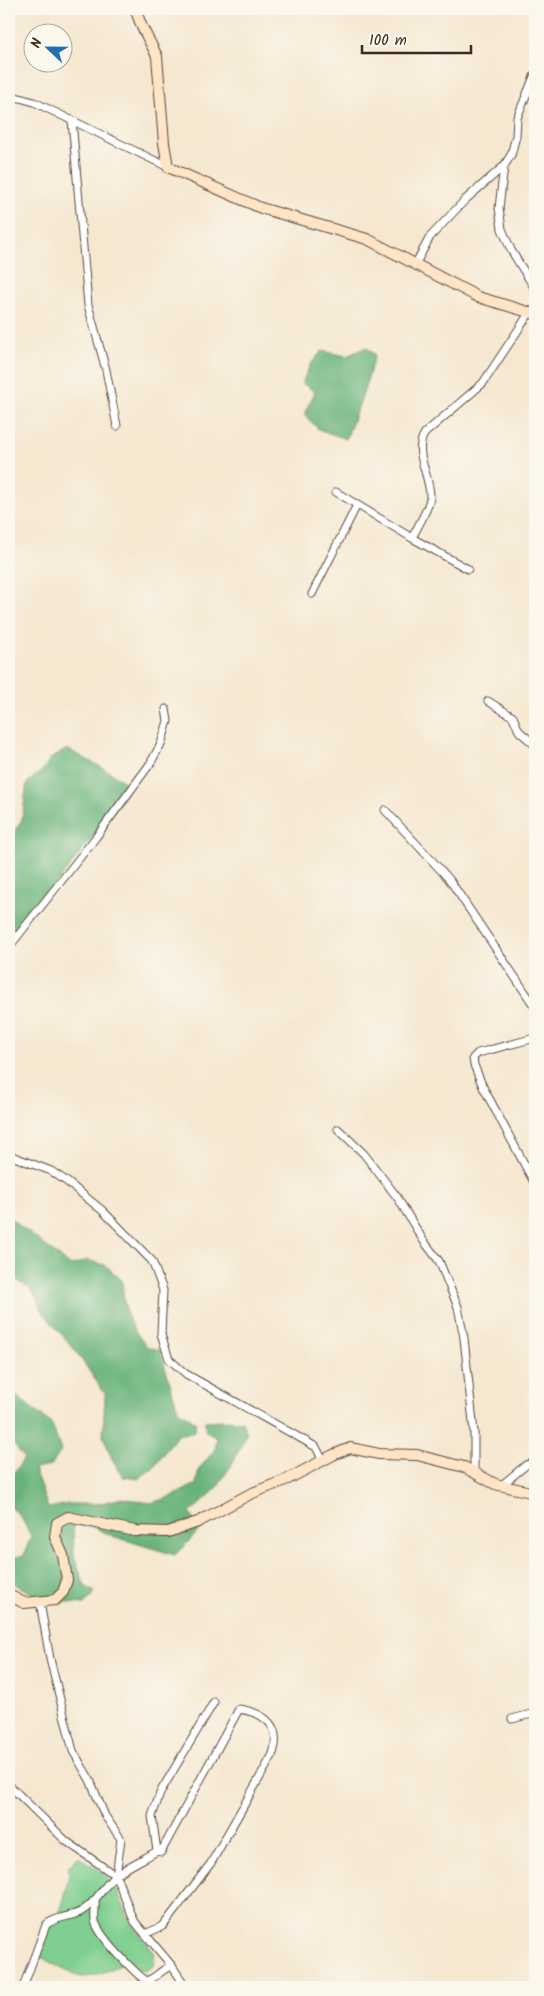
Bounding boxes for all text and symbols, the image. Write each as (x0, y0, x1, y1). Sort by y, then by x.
north arrow (22, 22, 72, 72)
scale bar (362, 22, 470, 54)
text: 100 m (369, 29, 407, 53)
text: N (25, 35, 49, 52)

